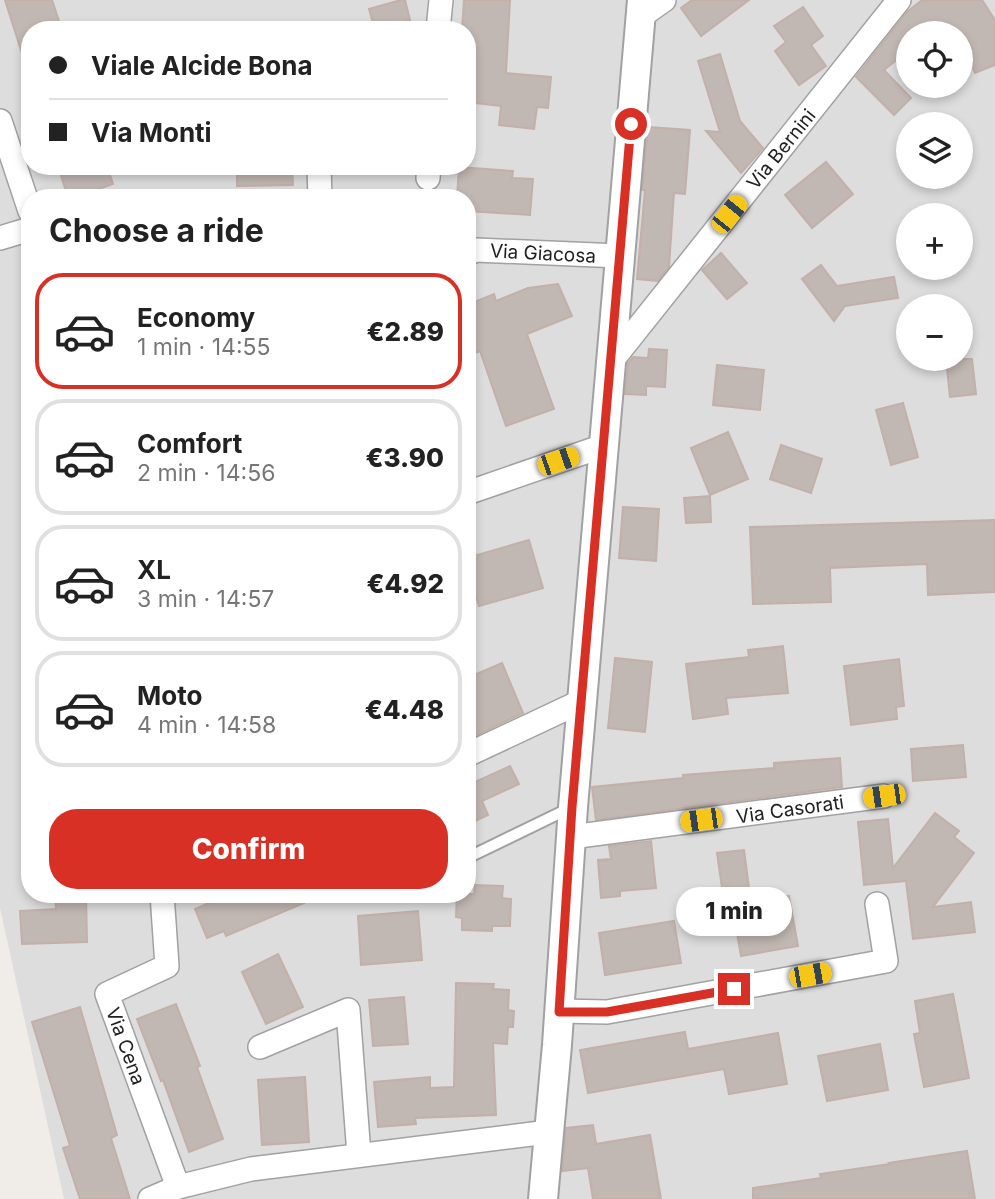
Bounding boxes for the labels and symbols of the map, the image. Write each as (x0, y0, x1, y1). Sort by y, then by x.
street label: Via Bernini (742, 105, 821, 194)
route start (615, 108, 647, 140)
car (708, 191, 751, 237)
street label: Via Giacosa (489, 239, 597, 268)
car (535, 444, 582, 478)
car (862, 783, 907, 809)
street label: Via Casorati (735, 791, 845, 828)
car (679, 807, 724, 833)
callout: 1 min (676, 888, 792, 936)
car (788, 961, 833, 989)
route end (718, 973, 750, 1005)
street label: Via Cena (101, 1004, 150, 1088)

